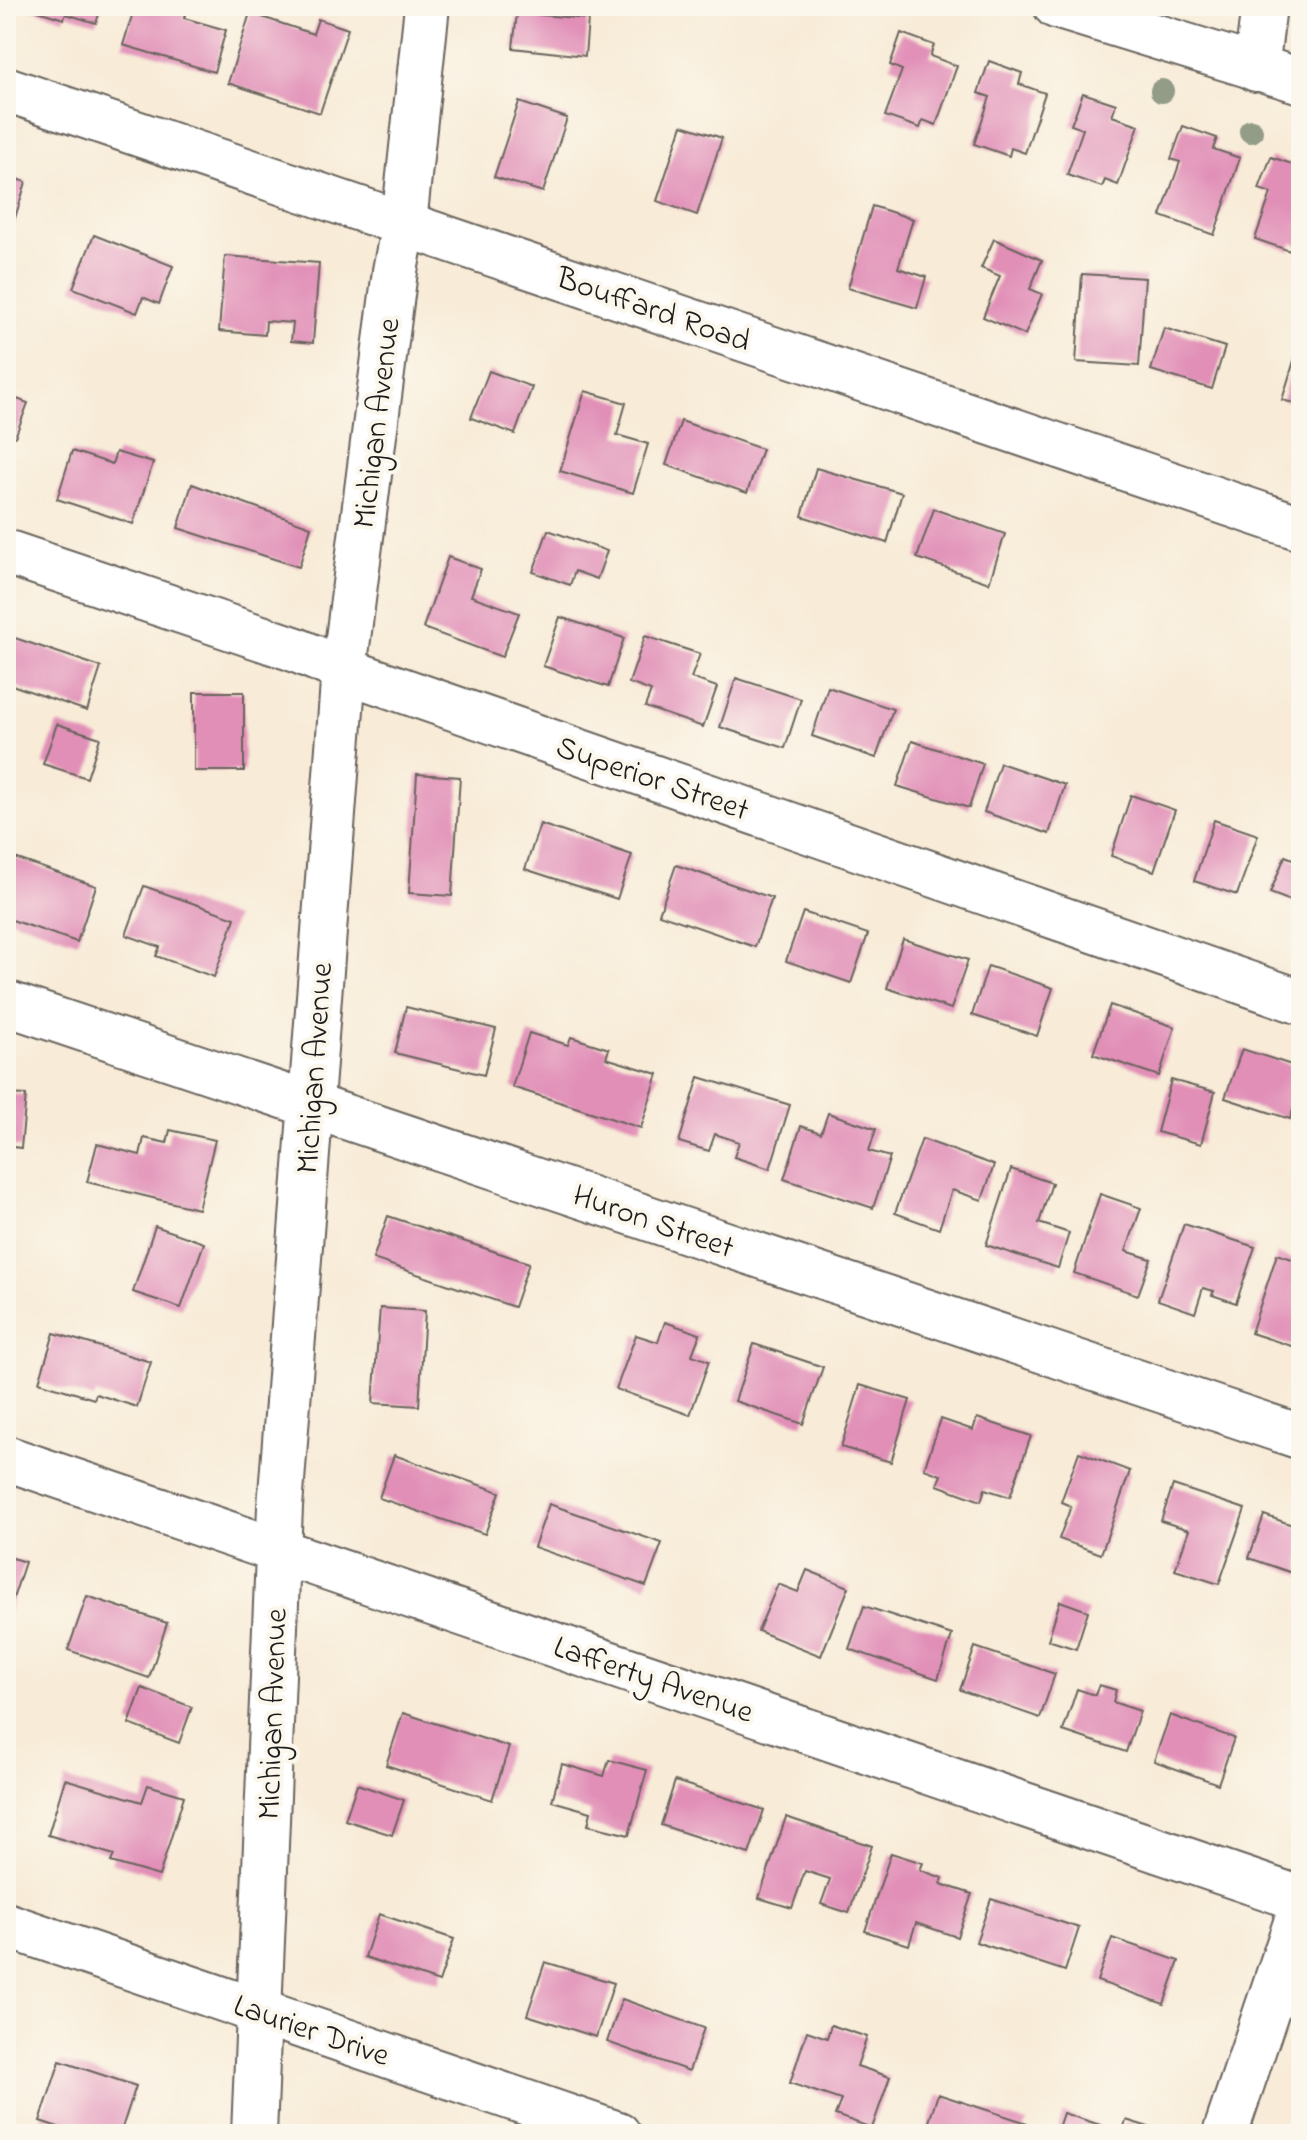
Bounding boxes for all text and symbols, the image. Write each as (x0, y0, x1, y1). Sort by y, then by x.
street label: Bouffard Road (549, 256, 756, 366)
street label: Michigan Avenue (342, 315, 415, 531)
street label: Superior Street (549, 725, 755, 835)
street label: Michigan Avenue (286, 960, 347, 1175)
street label: Huron Street (566, 1174, 740, 1273)
street label: Michigan Avenue (247, 1607, 302, 1821)
street label: Lafferty Avenue (547, 1625, 760, 1738)
street label: Laurier Drive (227, 1984, 396, 2081)

